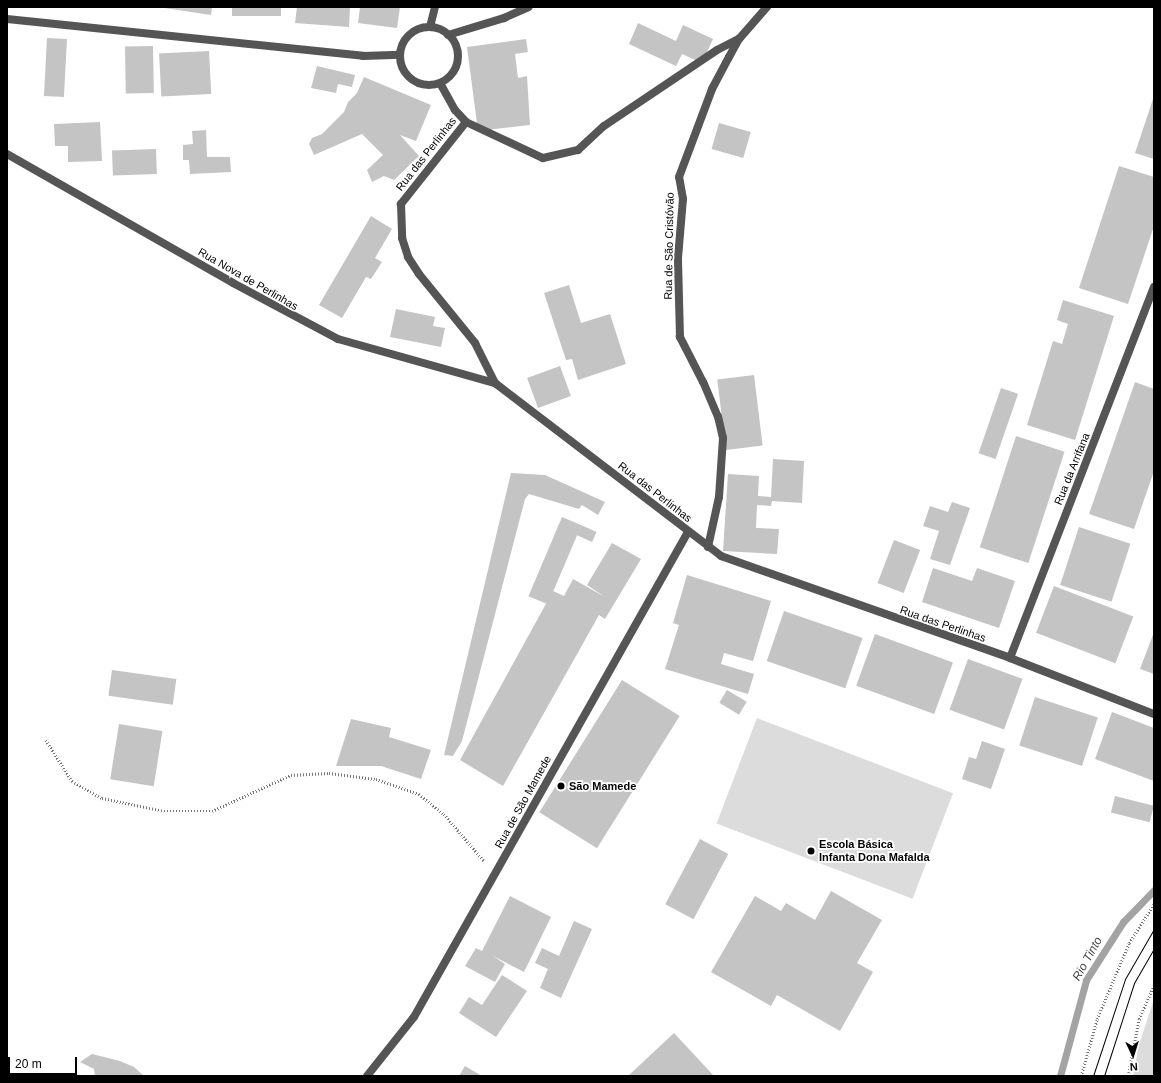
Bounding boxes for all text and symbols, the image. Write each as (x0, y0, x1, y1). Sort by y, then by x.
street label: Rua das Perlinhas (393, 115, 459, 193)
street label: Rua de São Cristóvão (661, 192, 677, 300)
street label: Rua Nova de Perlinhas (196, 245, 300, 313)
street label: Rua da Arrifana (1051, 431, 1093, 507)
street label: Rua das Perlinhas (616, 459, 694, 525)
street label: Rua das Perlinhas (898, 603, 988, 645)
street label: Rua de São Mamede (492, 753, 554, 851)
place label: São Mamede (569, 779, 636, 793)
marker: São Mamede (556, 781, 566, 791)
place label: Escola Básica Infanta Dona Mafalda (819, 838, 930, 864)
marker: Escola Básica Infanta Dona Mafalda (806, 846, 816, 856)
water label: Rio Tinto (1070, 935, 1106, 983)
north arrow (1113, 1035, 1153, 1075)
scale bar (10, 1049, 79, 1075)
text: 20 m (15, 1057, 42, 1071)
text: N (1129, 1061, 1138, 1073)

